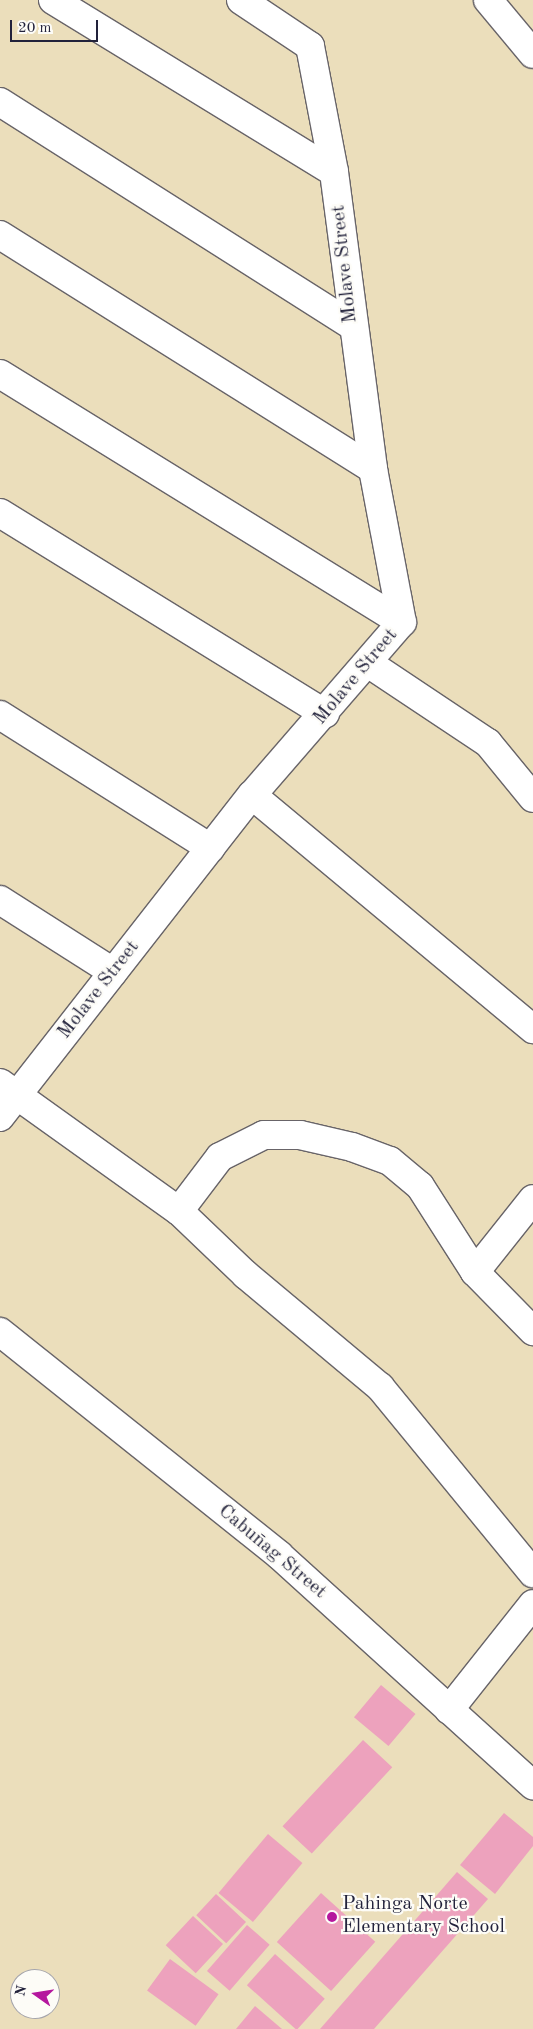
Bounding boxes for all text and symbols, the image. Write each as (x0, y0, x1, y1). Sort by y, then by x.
scale bar (12, 10, 100, 42)
text: 20 m (18, 21, 52, 36)
street label: Molave Street (327, 204, 363, 324)
street label: Molave Street (309, 624, 403, 730)
street label: Molave Street (53, 936, 145, 1044)
street label: Cabuñag Street (213, 1500, 331, 1604)
place label: Pahinga Norte Elementary School (342, 1893, 505, 1940)
marker: Pahinga Norte Elementary School (326, 1911, 338, 1923)
north arrow (10, 1969, 60, 2019)
text: N (13, 1984, 29, 1998)

